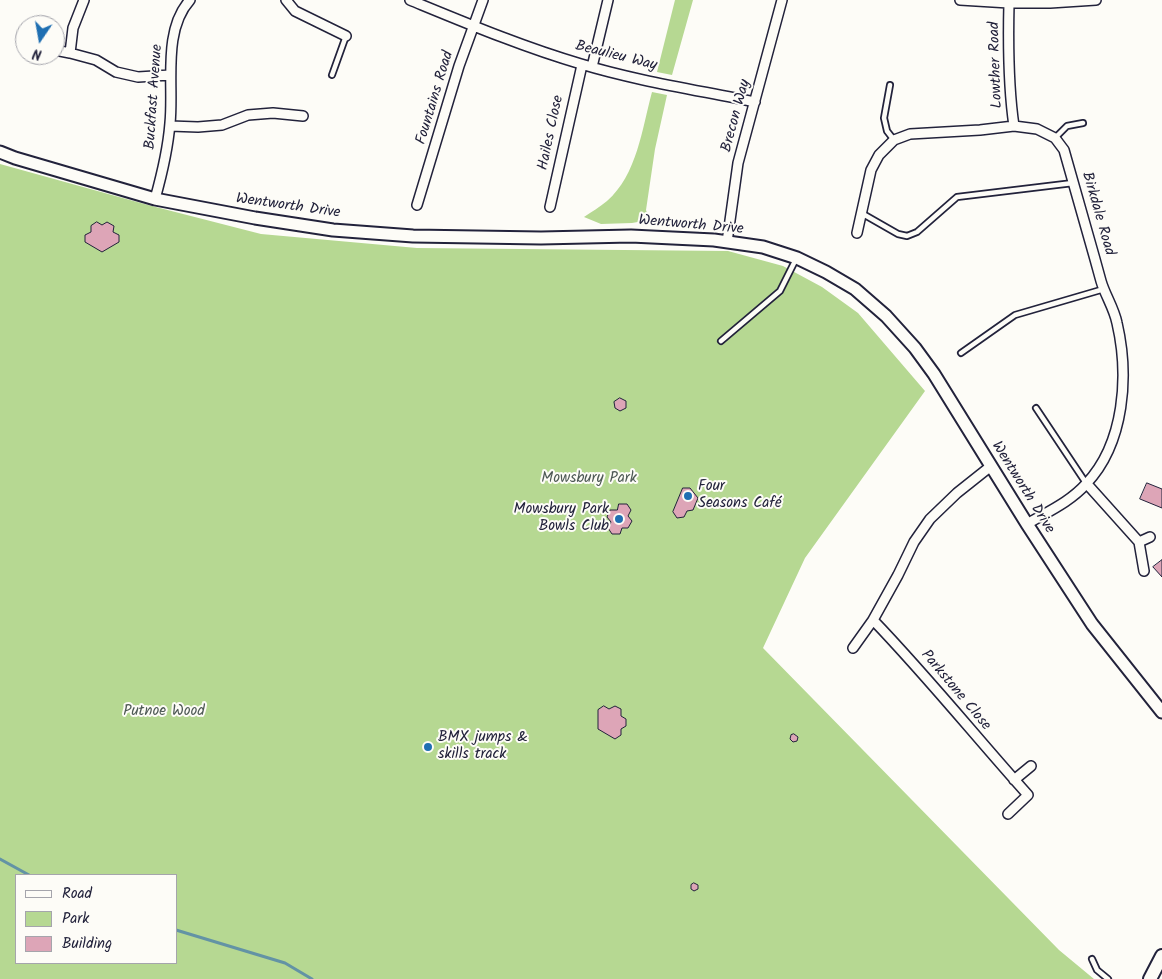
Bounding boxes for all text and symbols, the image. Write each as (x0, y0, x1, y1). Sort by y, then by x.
north arrow (15, 15, 65, 65)
street label: Lowther Road (986, 21, 1008, 109)
street label: Beaulieu Way (573, 38, 659, 76)
text: N (30, 42, 44, 65)
street label: Buckfast Avenue (142, 44, 168, 150)
street label: Fountains Road (413, 49, 459, 147)
street label: Brecon Way (719, 78, 755, 154)
street label: Hailes Close (535, 94, 569, 172)
street label: Birkdale Road (1076, 170, 1118, 258)
street label: Wentworth Drive (235, 191, 341, 223)
street label: Wentworth Drive (638, 212, 744, 240)
street label: Wentworth Drive (986, 439, 1058, 537)
park label: Mowsbury Park (541, 470, 637, 488)
place label: Four Seasons Café (698, 478, 782, 513)
marker: Four Seasons Café (682, 490, 694, 502)
place label: Mowsbury Park Bowls Club (514, 501, 609, 536)
marker: Mowsbury Park Bowls Club (613, 513, 625, 525)
street label: Parkstone Close (916, 647, 994, 735)
park label: Putnoe Wood (123, 703, 205, 721)
place label: BMX jumps & skills track (438, 729, 528, 764)
marker: BMX jumps & skills track (422, 741, 434, 753)
legend (15, 874, 178, 964)
text: Road (62, 882, 92, 906)
text: Park (62, 907, 89, 931)
text: Building (62, 932, 112, 956)

